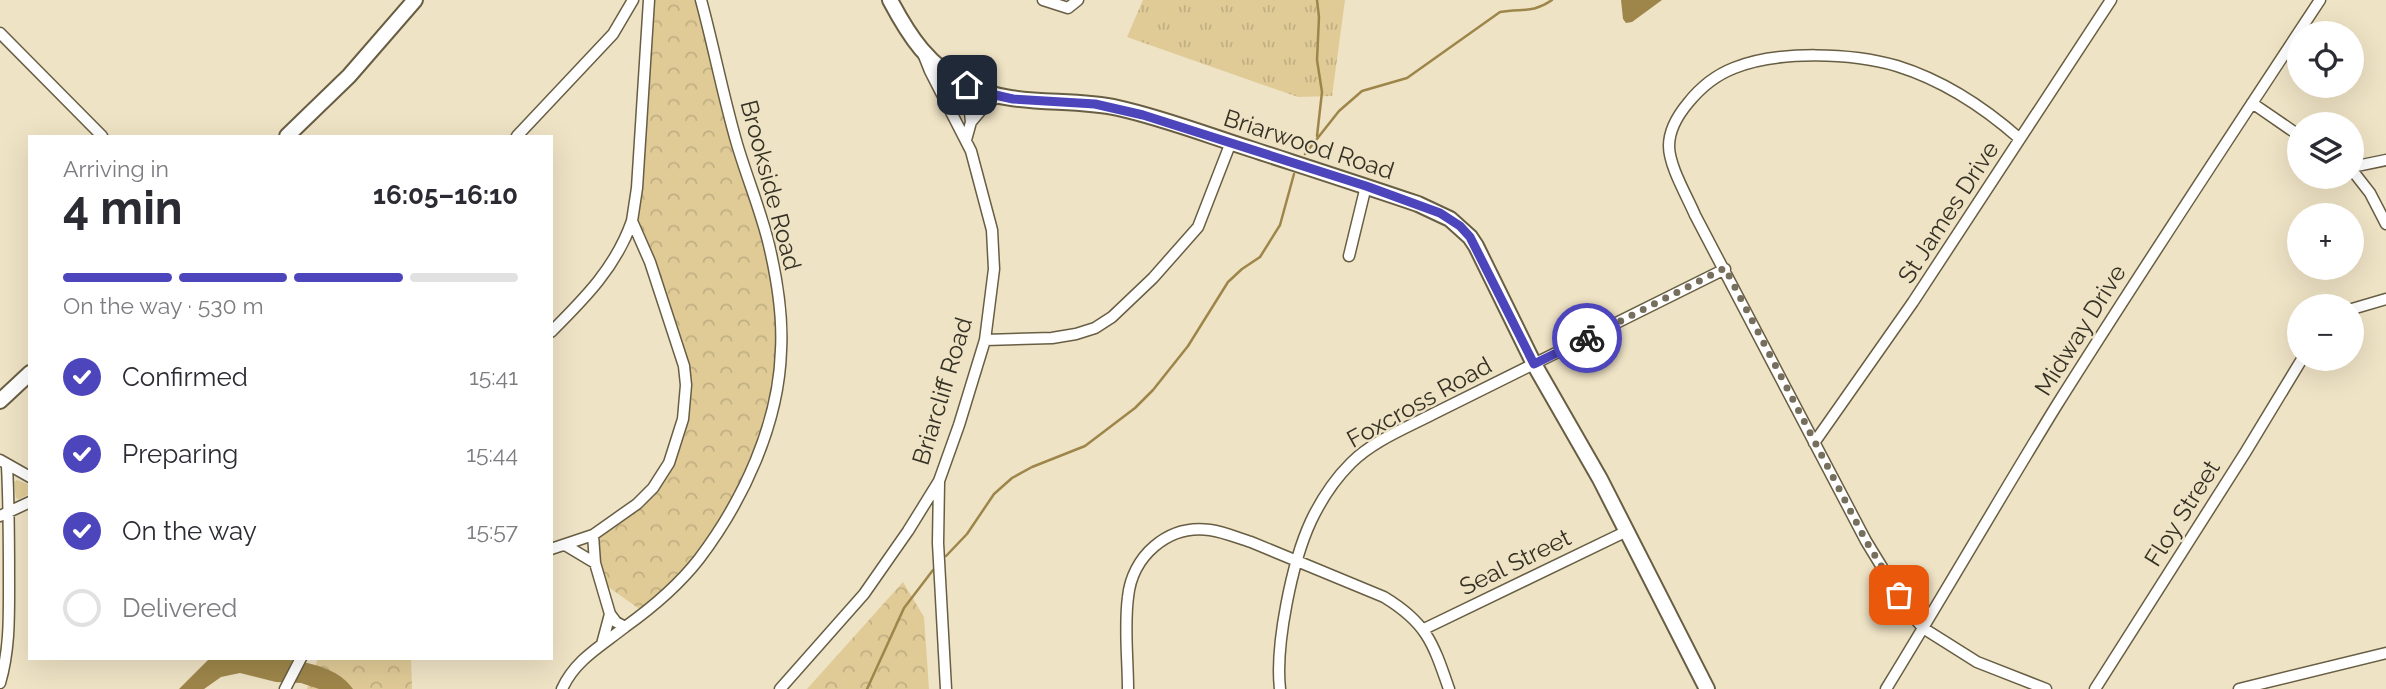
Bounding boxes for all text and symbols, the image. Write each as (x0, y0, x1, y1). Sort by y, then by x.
map controls (2287, 21, 2364, 371)
button: locate (2287, 21, 2364, 98)
pin (937, 55, 997, 115)
icon: home (948, 66, 986, 104)
street label: Brookside Road (734, 97, 808, 273)
street label: Briarwood Road (1220, 103, 1398, 185)
button: layers (2287, 112, 2364, 189)
street label: St James Drive (1891, 136, 2005, 288)
text: Arriving in (63, 155, 169, 182)
text: 16:05–16:10 (373, 180, 518, 210)
text: 4 min (63, 181, 183, 235)
button: + (2287, 203, 2364, 280)
street label: Midway Drive (2028, 259, 2132, 401)
text: On the way · 530 m (63, 292, 264, 319)
button: − (2287, 294, 2364, 371)
courier (1552, 303, 1622, 373)
street label: Briarcliff Road (906, 314, 978, 468)
icon: bike (1568, 319, 1606, 357)
street label: Foxcross Road (1342, 350, 1496, 454)
icon: check (63, 358, 101, 396)
text: Confirmed (122, 362, 248, 392)
text: 15:41 (469, 363, 518, 390)
icon: check (63, 435, 101, 473)
text: Preparing (122, 439, 238, 469)
text: 15:44 (466, 440, 518, 467)
street label: Floy Street (2138, 455, 2226, 571)
icon: check (63, 512, 101, 550)
text: On the way (122, 516, 257, 546)
text: 15:57 (467, 517, 518, 544)
street label: Seal Street (1455, 523, 1575, 601)
pin (1869, 565, 1929, 625)
icon: bag (1880, 576, 1918, 614)
text: Delivered (122, 593, 237, 623)

